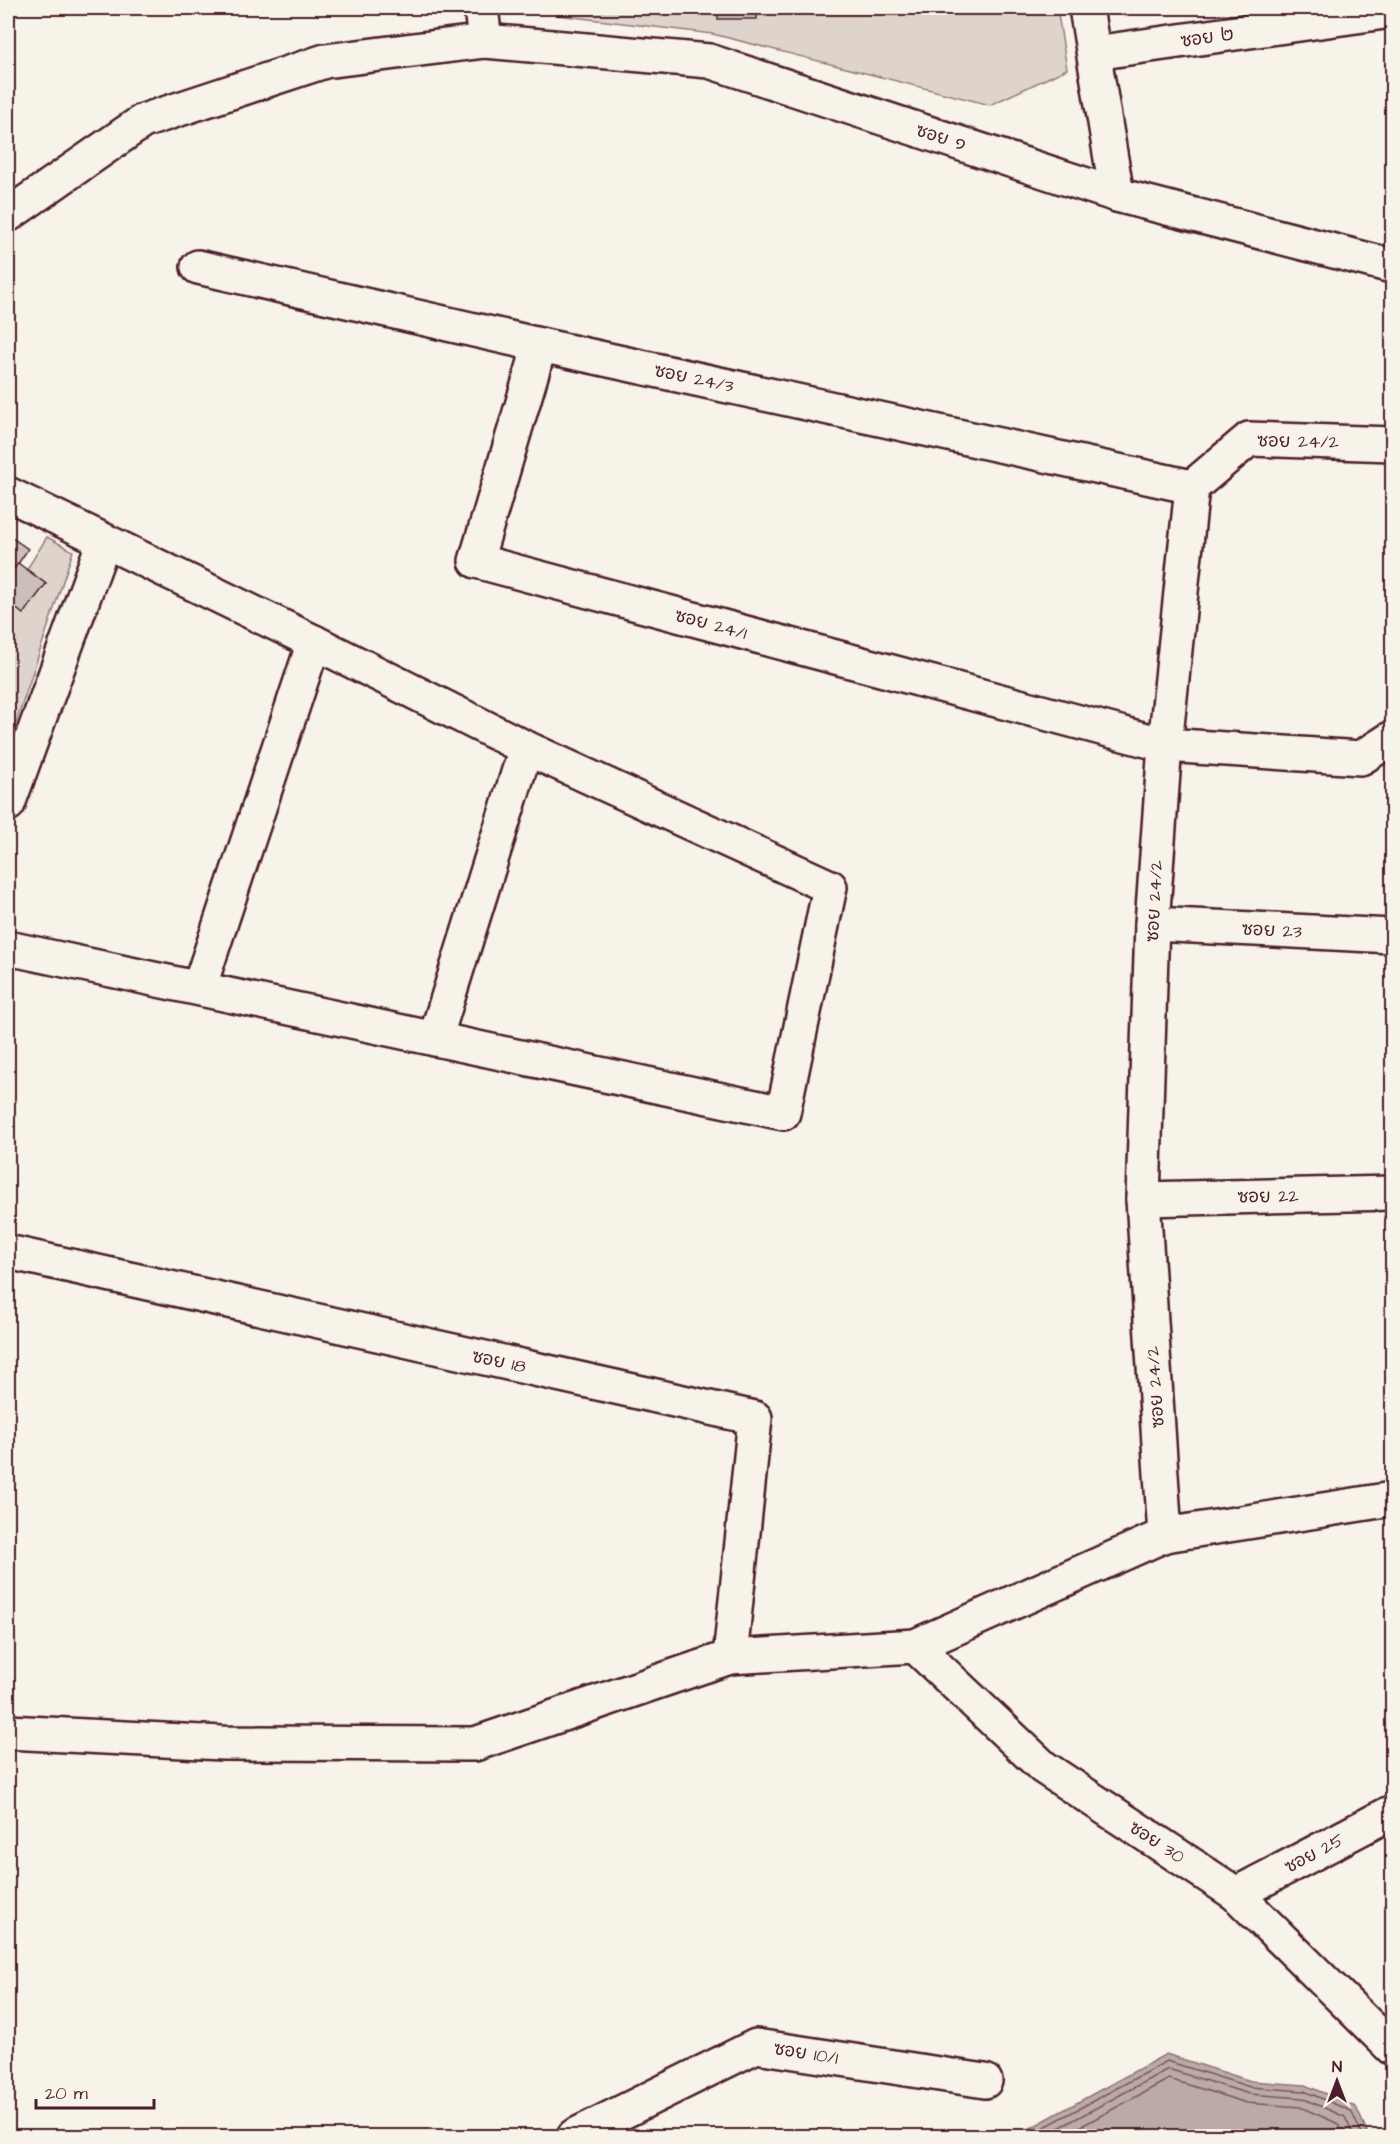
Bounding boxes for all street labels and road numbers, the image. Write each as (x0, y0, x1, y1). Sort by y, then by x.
street label: ซอย ๒ (1179, 21, 1235, 54)
street label: ซอย ๑ (913, 118, 969, 157)
street label: ซอย 24/3 (652, 358, 736, 399)
street label: ซอย 24/2 (1257, 428, 1340, 455)
street label: ซอย 24/1 (672, 603, 750, 646)
street label: ซอย 24/2 (1140, 859, 1169, 943)
street label: ซอย 23 (1241, 916, 1303, 945)
street label: ซอย 22 (1237, 1183, 1300, 1210)
street label: ซอย 18 (470, 1344, 529, 1379)
street label: ซอย 24/2 (1140, 1345, 1171, 1429)
street label: ซอย 30 (1124, 1815, 1189, 1870)
street label: ซอย 25 (1280, 1827, 1348, 1879)
street label: ซอย 10/1 (772, 2036, 840, 2071)

